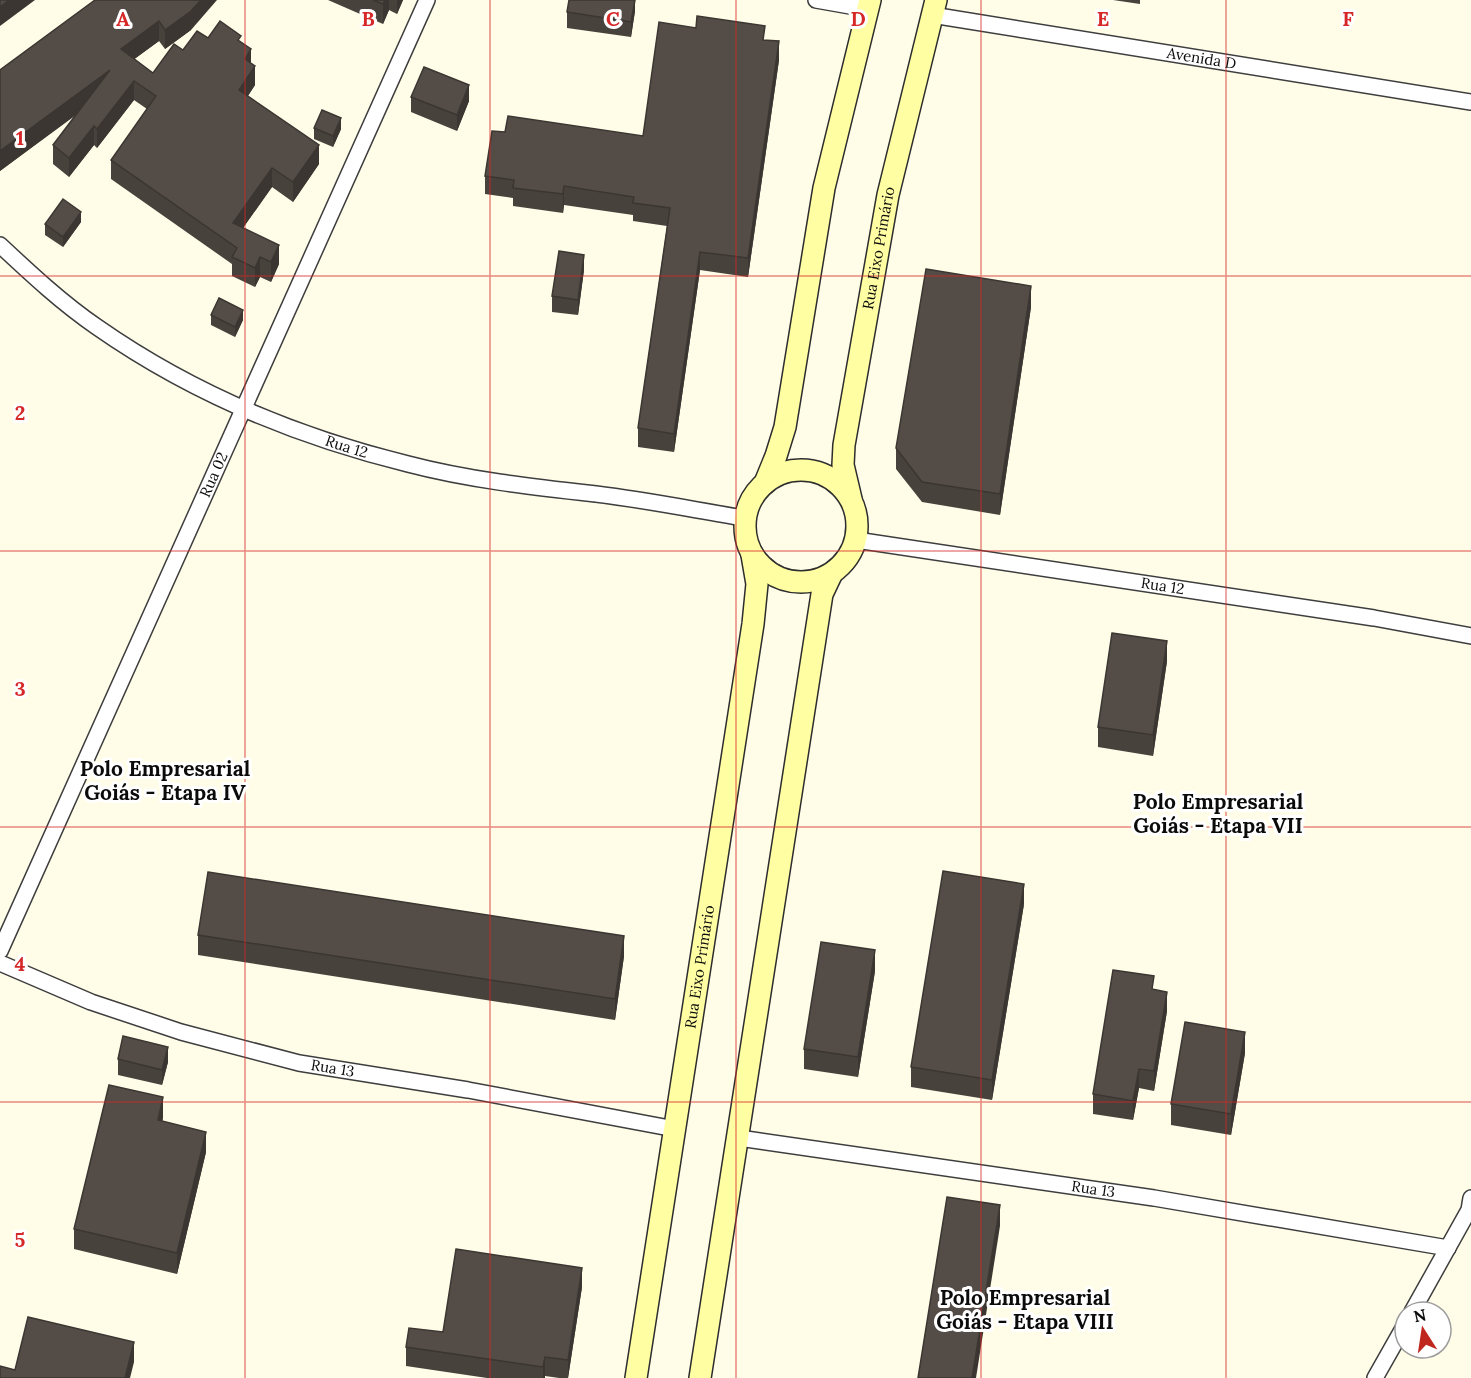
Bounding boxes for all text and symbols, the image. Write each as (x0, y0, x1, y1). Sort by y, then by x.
text: A (116, 6, 130, 31)
text: B (361, 6, 375, 31)
text: C (606, 6, 620, 31)
text: D (850, 6, 866, 31)
text: E (1097, 6, 1109, 31)
text: F (1342, 6, 1354, 31)
street label: Avenida D (1165, 43, 1238, 73)
text: 1 (16, 125, 24, 150)
street label: Rua Eixo Primário (858, 184, 899, 311)
text: 2 (15, 400, 25, 425)
street label: Rua 12 (323, 431, 370, 462)
street label: Rua 02 (195, 449, 232, 500)
street label: Rua 12 (1140, 573, 1186, 598)
text: 3 (14, 676, 26, 701)
district label: Polo Empresarial Goiás - Etapa IV (80, 755, 251, 806)
district label: Polo Empresarial Goiás - Etapa VII (1133, 788, 1304, 839)
street label: Rua Eixo Primário (680, 904, 718, 1030)
text: 4 (15, 951, 26, 976)
street label: Rua 13 (310, 1055, 356, 1081)
street label: Rua 13 (1070, 1176, 1116, 1201)
text: 5 (15, 1227, 26, 1252)
district label: Polo Empresarial Goiás - Etapa VIII (936, 1284, 1114, 1335)
north arrow (1393, 1300, 1453, 1360)
text: N (1412, 1304, 1428, 1326)

